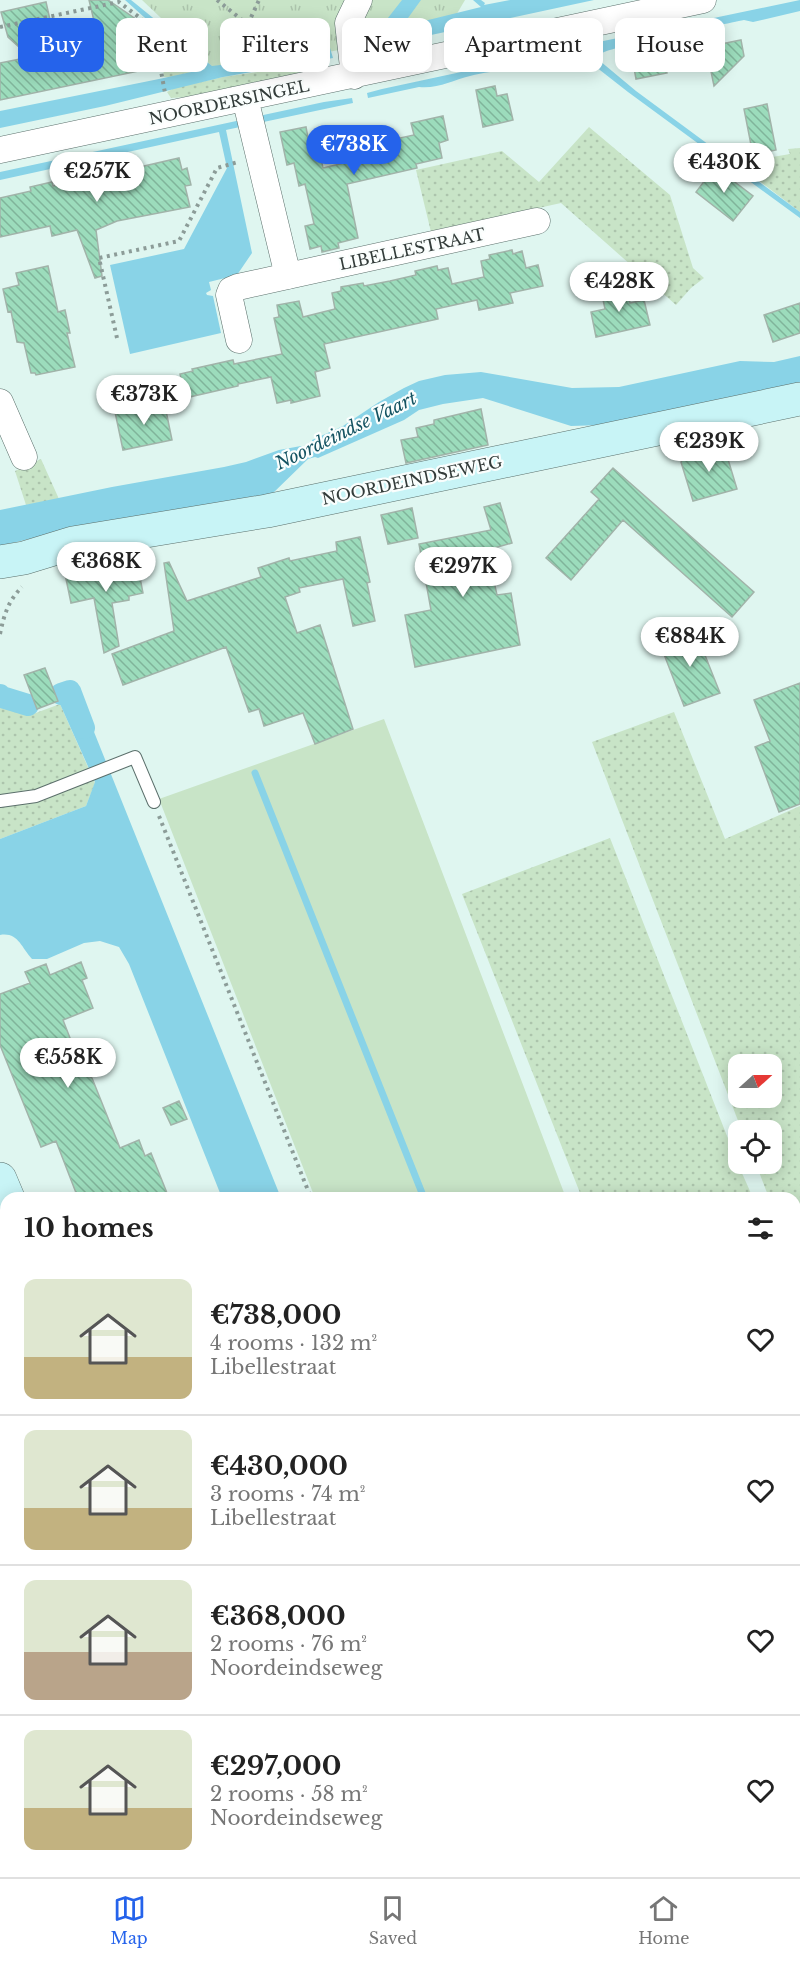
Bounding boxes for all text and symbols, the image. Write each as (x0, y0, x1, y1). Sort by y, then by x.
chip: Buy (18, 18, 104, 72)
chip: Rent (116, 18, 208, 72)
chip: Filters (220, 18, 330, 72)
chip: New (342, 18, 432, 72)
chip: Apartment (444, 18, 603, 72)
chip: House (615, 18, 725, 72)
street label: NOORDERSINGEL (147, 75, 311, 129)
pin: €738K (312, 125, 396, 176)
text: €738K (320, 132, 388, 156)
pin: €430K (682, 143, 766, 194)
text: €430K (688, 150, 760, 174)
pin: €257K (55, 152, 139, 203)
text: €257K (63, 159, 131, 183)
street label: LIBELLESTRAAT (337, 224, 487, 274)
pin: €428K (577, 262, 661, 313)
text: €428K (584, 269, 654, 293)
pin: €373K (102, 375, 186, 426)
text: €373K (110, 382, 178, 406)
water label: Noordeindse Vaart (271, 387, 421, 475)
pin: €239K (667, 422, 751, 473)
text: €239K (674, 429, 744, 453)
street label: NOORDEINDSEWEG (320, 451, 504, 509)
pin: €368K (64, 542, 148, 593)
pin: €297K (421, 547, 505, 598)
text: €368K (71, 549, 141, 573)
text: €297K (429, 554, 497, 578)
pin: €884K (648, 617, 732, 668)
text: €884K (655, 624, 725, 648)
pin: €558K (26, 1038, 110, 1089)
text: €558K (34, 1045, 102, 1069)
north arrow (728, 1054, 782, 1108)
map controls (728, 1054, 782, 1174)
button: locate (728, 1120, 782, 1174)
text: 10 homes (24, 1212, 154, 1244)
icon: filters (744, 1212, 777, 1245)
text: €738,000 (210, 1299, 341, 1331)
icon: home (72, 1303, 144, 1375)
icon: heart (744, 1323, 777, 1356)
text: 4 rooms · 132 m² (210, 1331, 377, 1355)
text: Libellestraat (210, 1355, 336, 1379)
text: €430,000 (210, 1450, 348, 1482)
icon: home (72, 1454, 144, 1526)
icon: heart (744, 1474, 777, 1507)
text: 3 rooms · 74 m² (210, 1482, 366, 1506)
text: Libellestraat (210, 1506, 336, 1530)
text: €368,000 (210, 1600, 346, 1632)
icon: home (72, 1604, 144, 1676)
icon: heart (744, 1624, 777, 1657)
text: 2 rooms · 76 m² (210, 1632, 367, 1656)
text: Noordeindseweg (210, 1656, 382, 1680)
text: €297,000 (210, 1750, 341, 1782)
icon: home (72, 1754, 144, 1826)
icon: heart (744, 1774, 777, 1807)
text: 2 rooms · 58 m² (210, 1782, 368, 1806)
text: Noordeindseweg (210, 1806, 382, 1830)
tab: Map (111, 1892, 148, 1948)
tab: Saved (369, 1892, 417, 1948)
tab: Home (638, 1892, 689, 1948)

